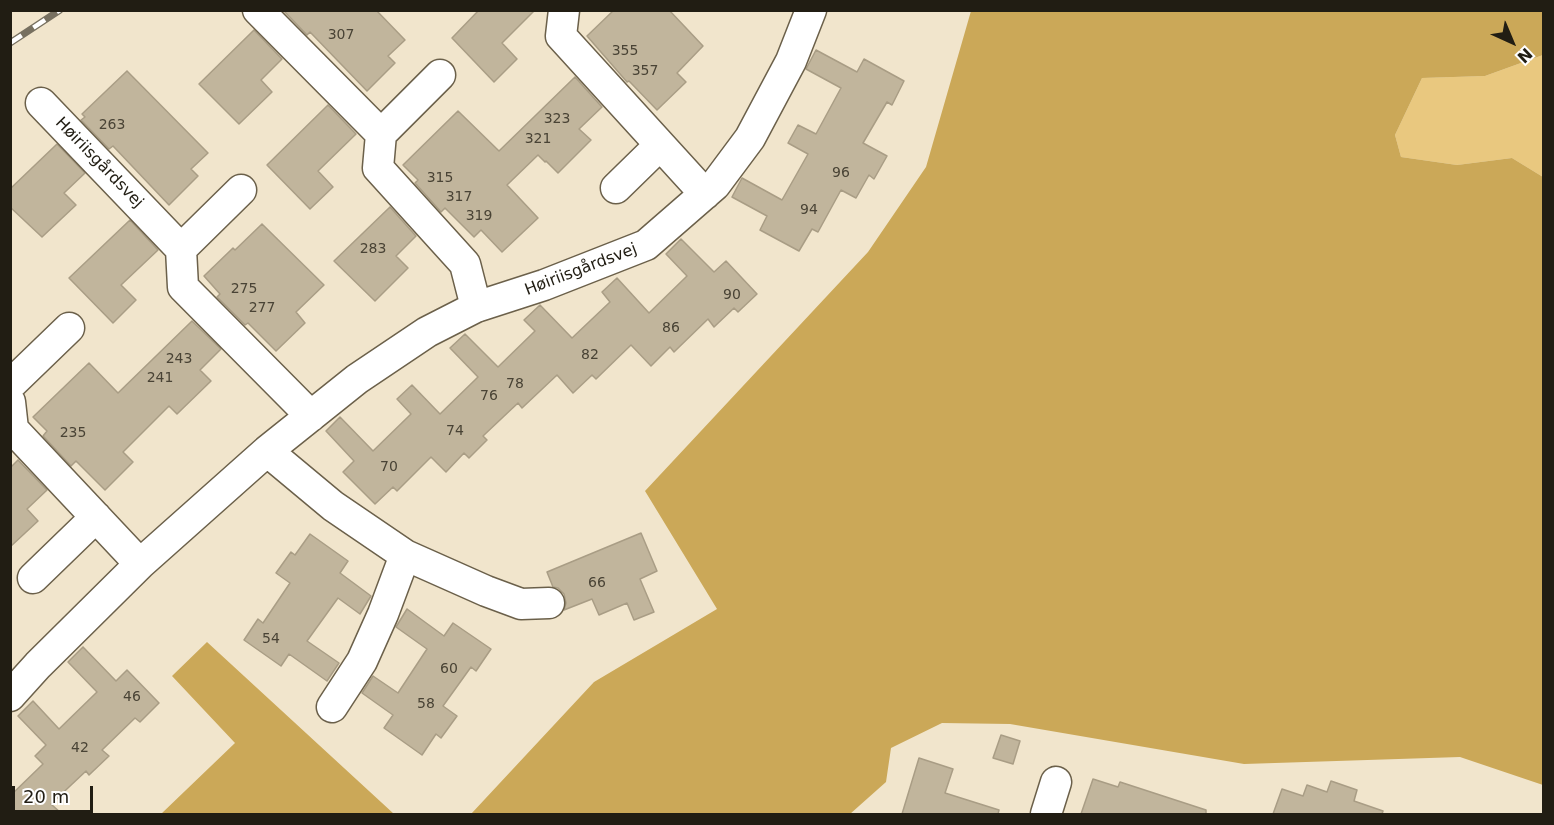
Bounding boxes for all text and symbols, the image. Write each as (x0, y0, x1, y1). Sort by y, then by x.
north arrow (1482, 12, 1542, 72)
house number: 307 (328, 27, 354, 43)
house number: 355 (612, 43, 638, 59)
text: N (1513, 44, 1536, 67)
house number: 357 (632, 63, 658, 79)
house number: 323 (544, 111, 570, 127)
street label: Høiriisgårdsvej (51, 114, 147, 212)
house number: 263 (99, 117, 125, 133)
house number: 321 (525, 131, 551, 147)
house number: 96 (832, 165, 850, 181)
house number: 315 (427, 170, 453, 186)
house number: 317 (446, 189, 472, 205)
house number: 94 (800, 202, 818, 218)
house number: 319 (466, 208, 492, 224)
street label: Høiriisgårdsvej (522, 240, 640, 300)
house number: 283 (360, 241, 386, 257)
house number: 275 (231, 281, 257, 297)
house number: 90 (723, 287, 741, 303)
house number: 277 (249, 300, 275, 316)
house number: 86 (662, 320, 680, 336)
house number: 82 (581, 347, 599, 363)
house number: 243 (166, 351, 192, 367)
house number: 241 (147, 370, 173, 386)
house number: 78 (506, 376, 524, 392)
house number: 76 (480, 388, 498, 404)
house number: 74 (446, 423, 464, 439)
house number: 235 (60, 425, 86, 441)
house number: 70 (380, 459, 398, 475)
house number: 66 (588, 575, 606, 591)
house number: 54 (262, 631, 280, 647)
house number: 60 (440, 661, 458, 677)
house number: 46 (123, 689, 141, 705)
house number: 58 (417, 696, 435, 712)
house number: 42 (71, 740, 89, 756)
scale bar (15, 774, 96, 812)
text: 20 m (23, 786, 69, 807)

